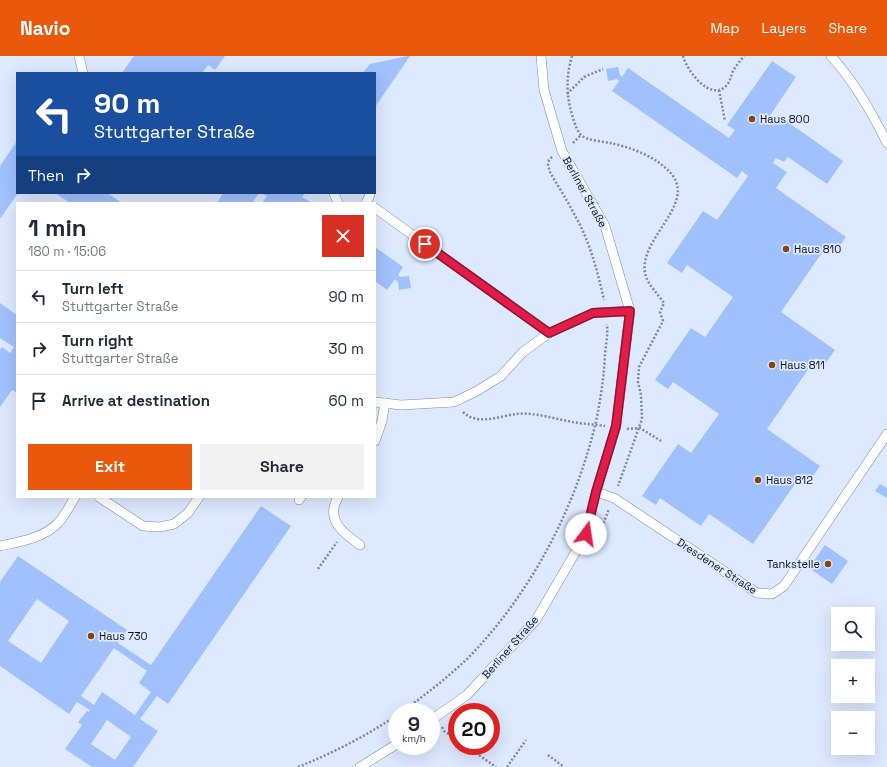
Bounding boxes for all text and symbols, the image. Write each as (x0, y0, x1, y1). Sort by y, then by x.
text: Navio (20, 16, 70, 41)
text: Map (710, 19, 740, 37)
text: Layers (762, 19, 806, 37)
text: Share (828, 19, 867, 37)
text: 90 m (94, 85, 160, 121)
icon: left (28, 88, 80, 140)
place label: Haus 800 (760, 112, 810, 126)
marker: Haus 800 (747, 114, 757, 124)
text: Stuttgarter Straße (94, 120, 255, 143)
street label: Berliner Straße (560, 154, 610, 230)
icon: right (72, 164, 94, 186)
text: Then (28, 166, 64, 185)
text: 1 min (28, 212, 87, 243)
button: close (322, 215, 364, 257)
pin (408, 227, 442, 261)
icon: arrive (414, 233, 436, 255)
place label: Haus 810 (794, 242, 841, 256)
text: 180 m · 15:06 (28, 243, 106, 260)
marker: Haus 810 (781, 244, 791, 254)
text: Turn left (62, 279, 124, 298)
icon: left (28, 286, 50, 308)
text: 90 m (328, 287, 364, 306)
text: Stuttgarter Straße (62, 298, 178, 315)
text: Turn right (62, 331, 133, 350)
icon: right (28, 338, 50, 360)
text: 30 m (329, 339, 364, 358)
text: Stuttgarter Straße (62, 350, 178, 367)
place label: Haus 811 (780, 358, 825, 372)
marker: Haus 811 (767, 360, 777, 370)
icon: arrive (28, 390, 50, 412)
text: Arrive at destination (62, 391, 210, 410)
text: 60 m (328, 391, 364, 410)
button: Exit (28, 444, 192, 490)
button: Share (200, 444, 364, 490)
place label: Haus 812 (766, 473, 813, 487)
marker: Haus 812 (753, 475, 763, 485)
position arrow (565, 513, 607, 555)
street label: Dresdener Straße (674, 535, 760, 597)
place label: Tankstelle (767, 557, 820, 571)
marker: Tankstelle (823, 559, 833, 569)
map controls (831, 607, 875, 755)
button: search (831, 607, 875, 651)
street label: Berliner Straße (479, 613, 541, 681)
place label: Haus 730 (99, 629, 148, 643)
marker: Haus 730 (86, 631, 96, 641)
button: + (831, 659, 875, 703)
speed limit sign: 20 (448, 703, 500, 755)
text: 9 (408, 711, 420, 737)
button: − (831, 711, 875, 755)
text: km/h (402, 732, 426, 745)

